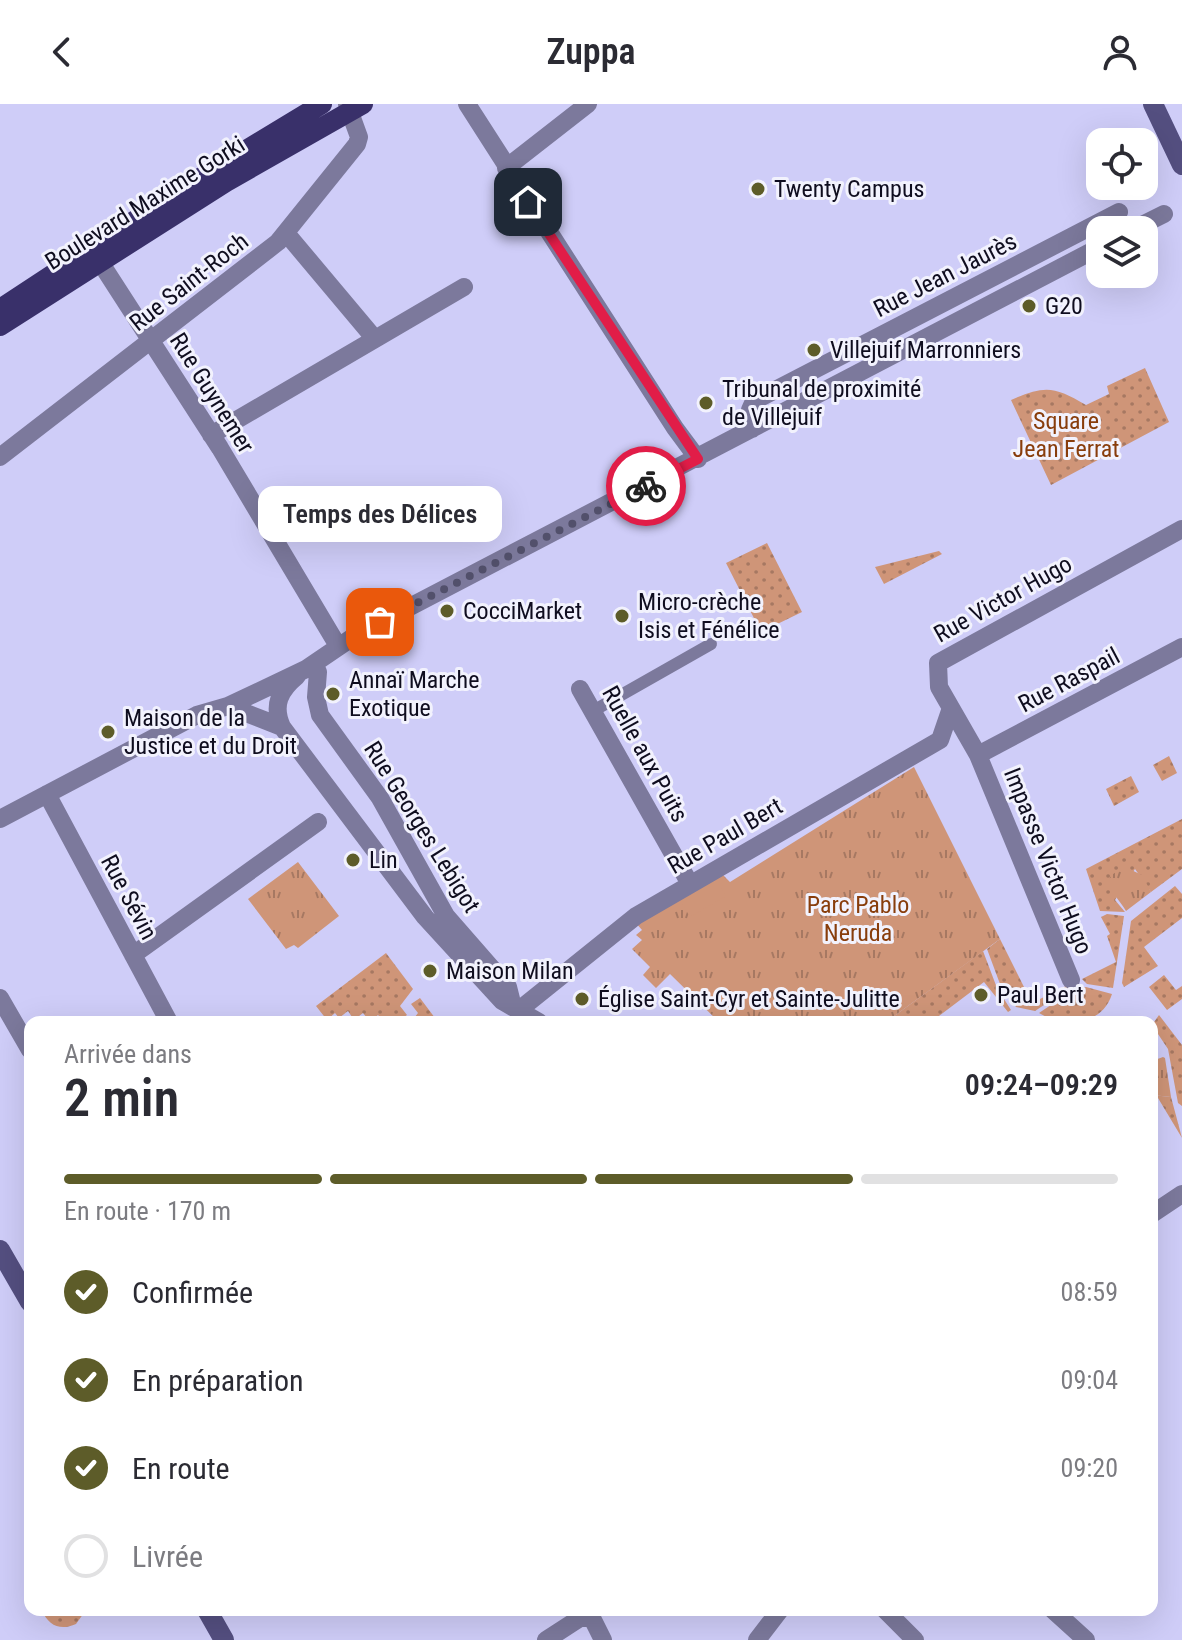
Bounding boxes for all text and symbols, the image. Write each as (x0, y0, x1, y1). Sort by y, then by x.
icon: back (40, 30, 84, 74)
icon: person (1098, 30, 1142, 74)
text: Zuppa (547, 31, 635, 73)
map controls (1086, 128, 1158, 288)
button: locate (1086, 128, 1158, 200)
street label: Boulevard Maxime Gorki (40, 130, 250, 276)
pin (494, 168, 562, 236)
place label: Twenty Campus (774, 175, 924, 203)
icon: home (506, 180, 550, 224)
marker: Twenty Campus (749, 180, 767, 198)
button: layers (1086, 216, 1158, 288)
street label: Rue Saint-Roch (124, 227, 254, 337)
street label: Rue Jean Jaurès (869, 227, 1021, 323)
place label: G20 (1045, 292, 1083, 320)
marker: G20 (1020, 297, 1038, 315)
street label: Rue Guynemer (164, 328, 260, 458)
place label: Villejuif Marronniers (830, 336, 1021, 364)
marker: Villejuif Marronniers (805, 341, 823, 359)
place label: Tribunal de proximité de Villejuif (722, 375, 921, 431)
marker: Tribunal de proximité de Villejuif (697, 394, 715, 412)
park label: Square Jean Ferrat (1013, 407, 1119, 463)
courier (606, 446, 686, 526)
icon: bike (624, 464, 668, 508)
callout: Temps des Délices (258, 486, 502, 542)
text: Temps des Délices (283, 499, 477, 529)
street label: Rue Victor Hugo (929, 550, 1077, 648)
pin (346, 588, 414, 656)
place label: Micro-crèche Isis et Fénélice (638, 588, 780, 644)
place label: CocciMarket (463, 597, 582, 625)
icon: bag (358, 600, 402, 644)
marker: CocciMarket (438, 602, 456, 620)
marker: Micro-crèche Isis et Fénélice (613, 607, 631, 625)
street label: Rue Raspail (1014, 642, 1124, 718)
place label: Annaï Marche Exotique (349, 666, 479, 722)
street label: Ruelle aux Puits (596, 681, 694, 827)
marker: Annaï Marche Exotique (324, 685, 342, 703)
place label: Maison de la Justice et du Droit (124, 704, 297, 760)
marker: Maison de la Justice et du Droit (99, 723, 117, 741)
street label: Rue Georges Lebigot (358, 736, 486, 918)
street label: Impasse Victor Hugo (998, 764, 1098, 958)
street label: Rue Paul Bert (663, 792, 787, 880)
place label: Lin (369, 846, 398, 874)
street label: Rue Sévin (95, 850, 163, 944)
marker: Lin (344, 851, 362, 869)
park label: Parc Pablo Neruda (807, 891, 909, 947)
place label: Maison Milan (446, 957, 574, 985)
marker: Maison Milan (421, 962, 439, 980)
place label: Paul Bert (997, 981, 1084, 1009)
place label: Église Saint-Cyr et Sainte-Julitte (598, 985, 900, 1013)
marker: Paul Bert (972, 986, 990, 1004)
marker: Église Saint-Cyr et Sainte-Julitte (573, 990, 591, 1008)
text: Arrivée dans (64, 1039, 192, 1069)
text: 09:24–09:29 (965, 1067, 1118, 1102)
text: 2 min (64, 1068, 179, 1129)
text: En route · 170 m (64, 1196, 231, 1226)
icon: check (64, 1270, 108, 1314)
text: Confirmée (132, 1275, 253, 1310)
text: 08:59 (1061, 1277, 1118, 1307)
icon: check (64, 1358, 108, 1402)
text: En préparation (132, 1363, 304, 1398)
text: 09:04 (1061, 1365, 1118, 1395)
icon: check (64, 1446, 108, 1490)
text: En route (132, 1451, 230, 1486)
text: 09:20 (1061, 1453, 1118, 1483)
text: Livrée (132, 1539, 203, 1574)

